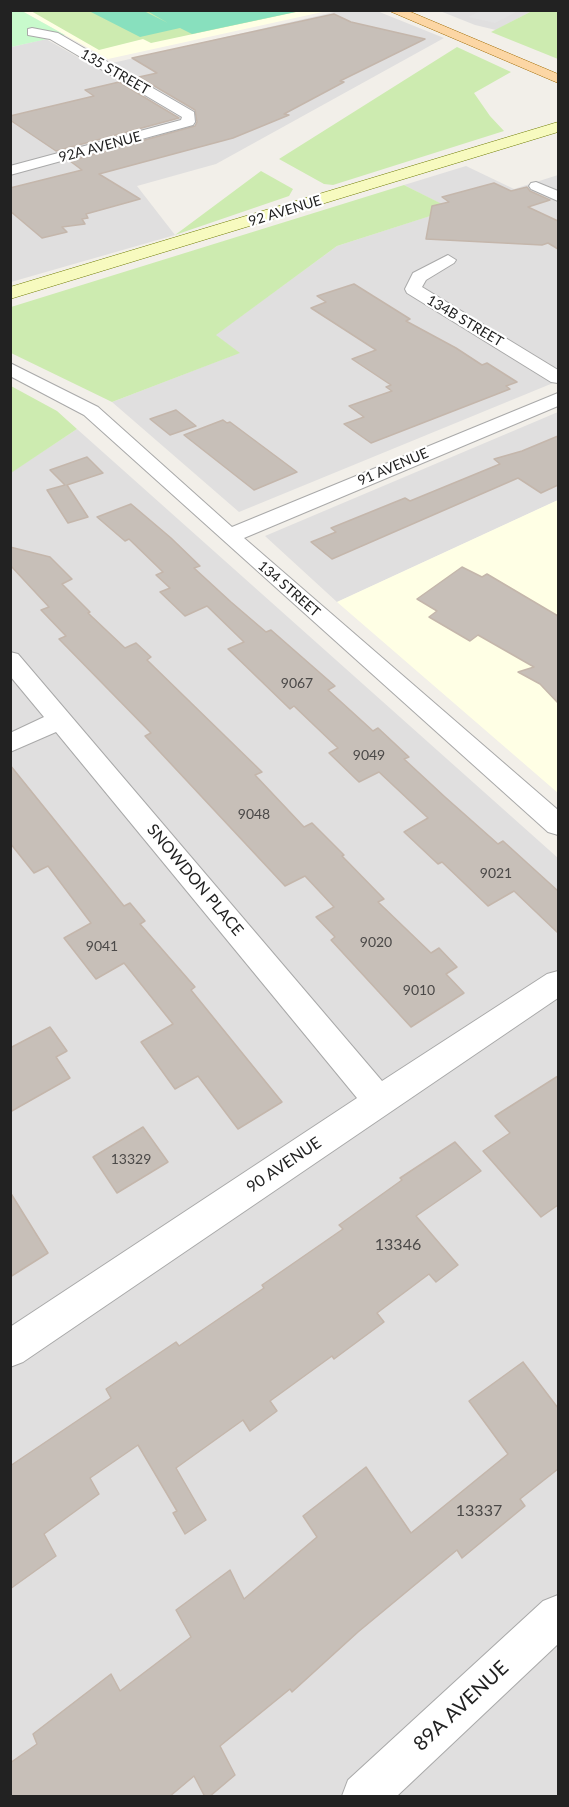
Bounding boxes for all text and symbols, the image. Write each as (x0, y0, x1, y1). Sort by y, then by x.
street label: 135 STREET (77, 45, 153, 99)
street label: 92A AVENUE (57, 128, 143, 166)
street label: 92 AVENUE (247, 192, 323, 230)
street label: 134B STREET (424, 292, 506, 350)
street label: 91 AVENUE (355, 445, 431, 489)
street label: 134 STREET (254, 557, 324, 621)
house number: 9067 (281, 675, 313, 691)
house number: 9049 (353, 747, 385, 763)
house number: 9048 (238, 806, 270, 822)
street label: SNOWDON PLACE (143, 820, 247, 940)
house number: 9021 (480, 865, 512, 881)
house number: 9020 (360, 934, 392, 950)
house number: 9041 (86, 938, 118, 954)
house number: 9010 (403, 982, 435, 998)
street label: 90 AVENUE (243, 1133, 325, 1197)
house number: 13329 (111, 1151, 151, 1167)
house number: 13346 (375, 1235, 421, 1255)
house number: 13337 (456, 1501, 502, 1521)
street label: 89A AVENUE (409, 1656, 513, 1756)

